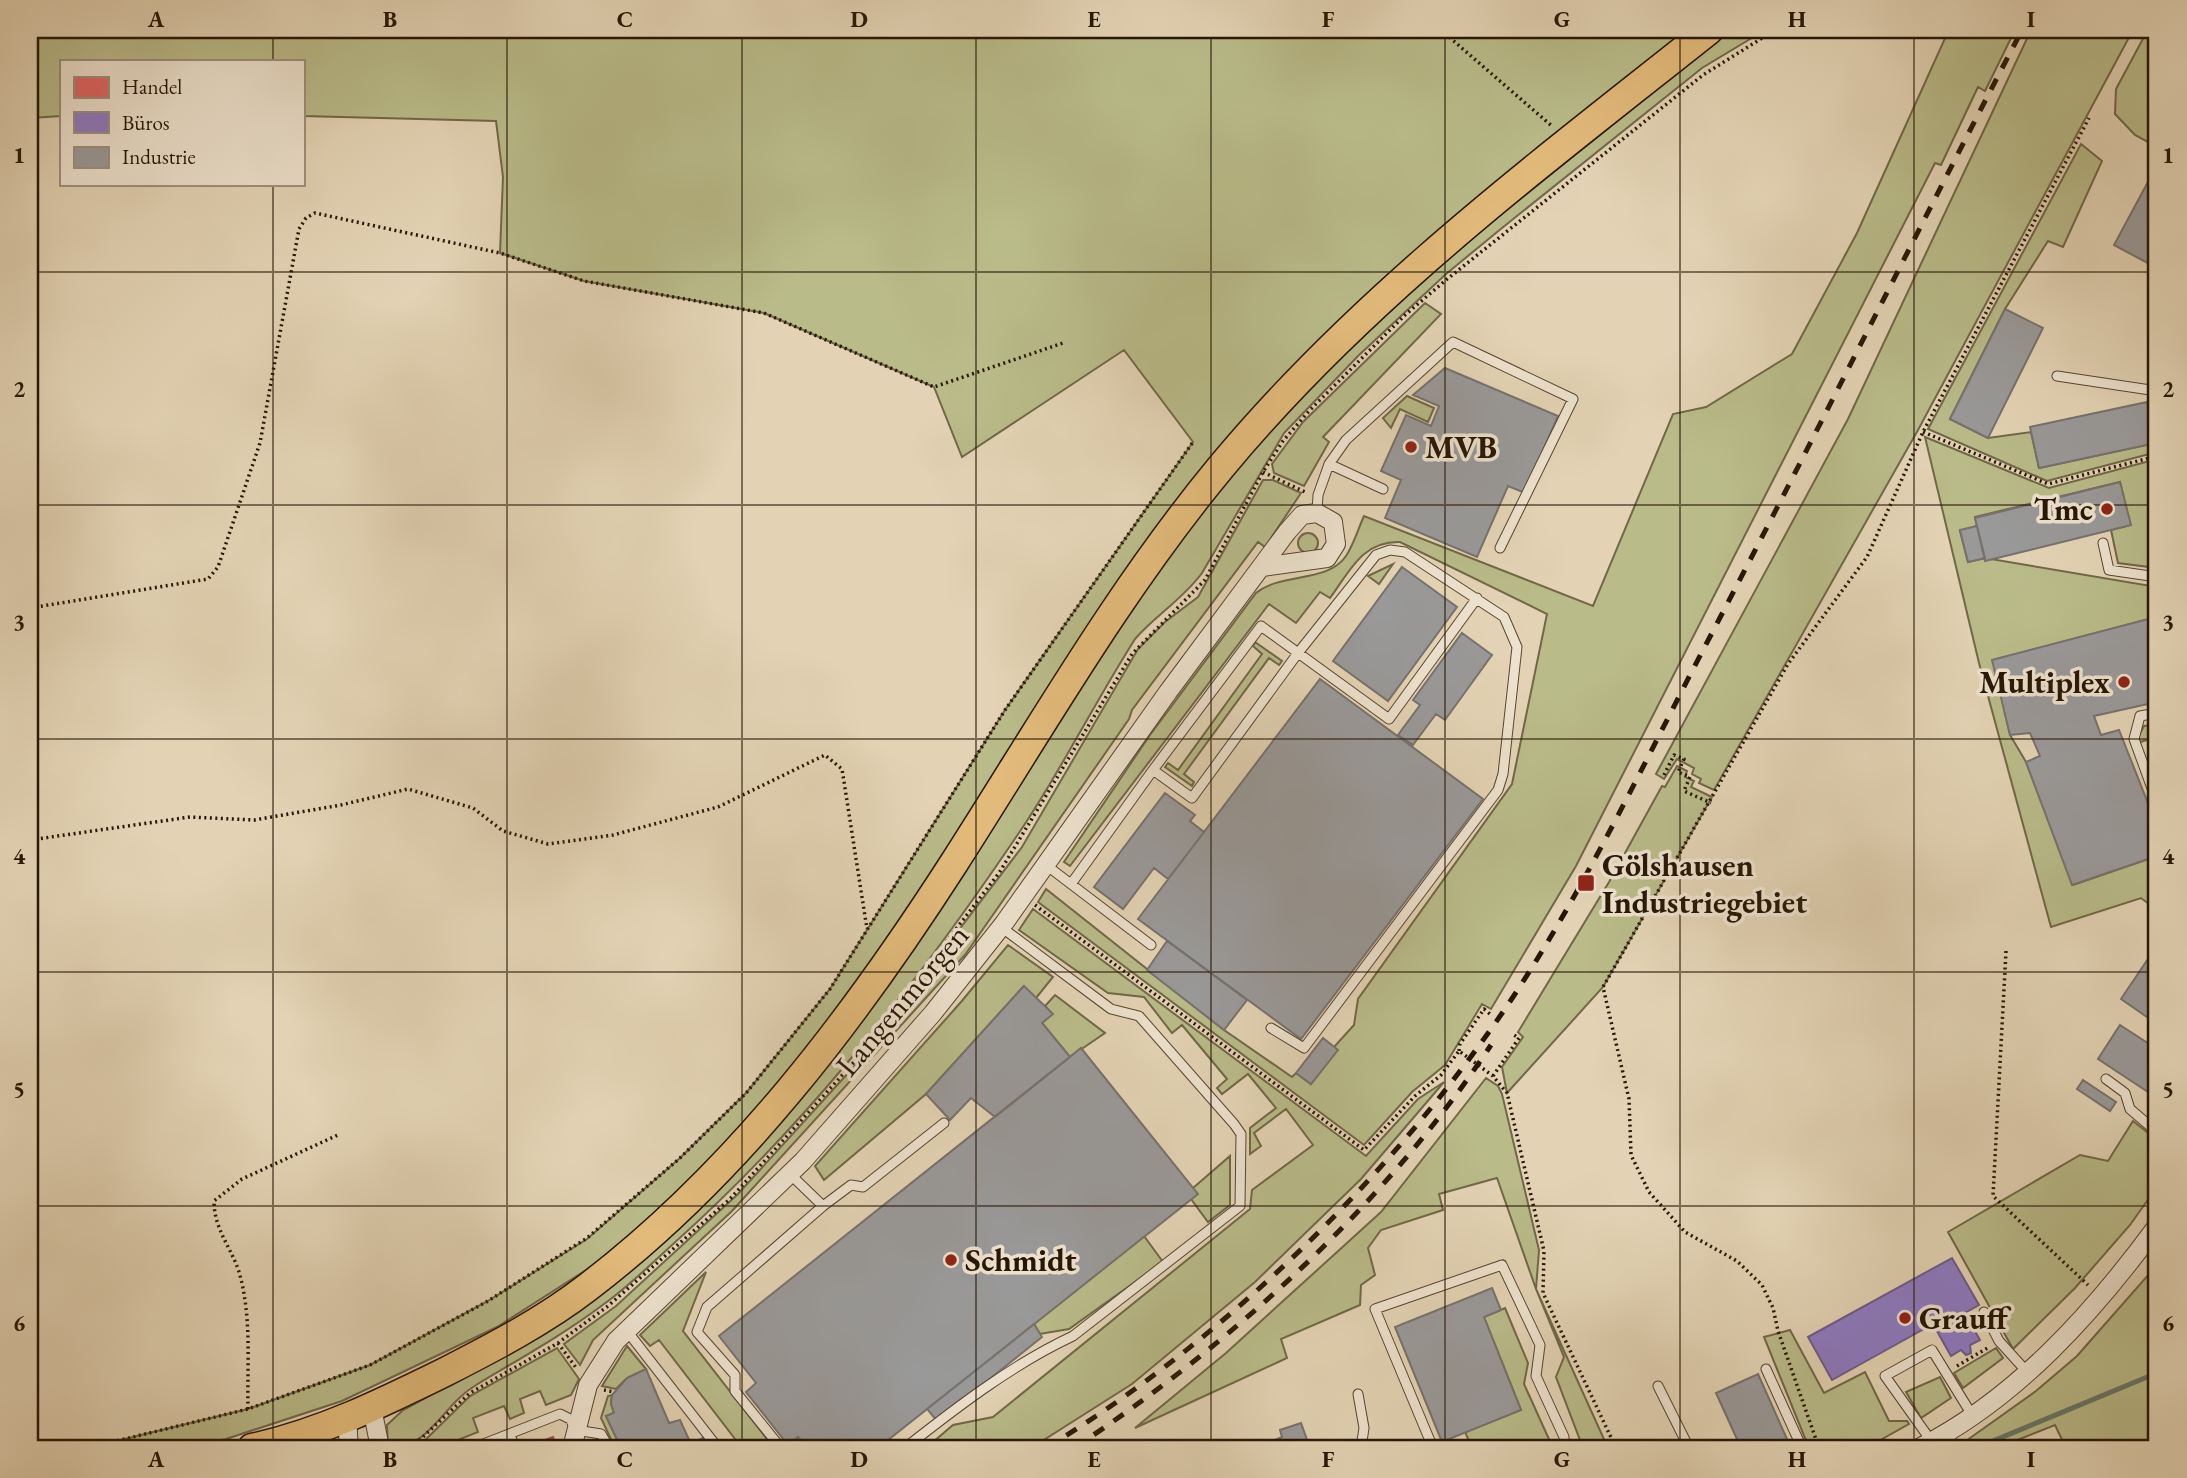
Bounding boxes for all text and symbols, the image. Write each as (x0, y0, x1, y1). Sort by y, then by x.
text: A (147, 4, 165, 34)
text: B (383, 4, 397, 34)
text: C (617, 4, 633, 34)
text: D (850, 4, 868, 34)
text: E (1087, 4, 1101, 34)
text: F (1322, 4, 1335, 34)
text: G (1554, 4, 1570, 34)
text: H (1788, 4, 1806, 34)
text: I (2027, 4, 2035, 34)
legend (60, 60, 304, 186)
text: Handel (122, 73, 182, 100)
text: Büros (122, 109, 170, 136)
text: 1 (13, 140, 25, 170)
text: 1 (2162, 140, 2174, 170)
text: Industrie (122, 143, 196, 170)
text: 2 (13, 374, 25, 404)
text: 2 (2162, 374, 2174, 404)
place label: MVB (1425, 426, 1497, 468)
marker: MVB (1403, 439, 1419, 455)
place label: Tmc (2034, 488, 2093, 530)
marker: Tmc (2099, 501, 2115, 517)
text: 3 (13, 607, 25, 637)
text: 3 (2162, 607, 2174, 637)
place label: Multiplex (1979, 661, 2110, 703)
marker: Multiplex (2116, 674, 2132, 690)
text: 4 (13, 841, 26, 871)
text: 4 (2162, 841, 2175, 871)
place label: Gölshausen Industriegebiet (1602, 844, 1807, 923)
marker: Gölshausen Industriegebiet (1576, 873, 1596, 893)
street label: Langenmorgen (826, 915, 978, 1085)
text: 5 (13, 1074, 25, 1104)
text: 5 (2162, 1074, 2174, 1104)
place label: Schmidt (965, 1239, 1076, 1281)
marker: Schmidt (943, 1252, 959, 1268)
place label: Grauff (1919, 1297, 2012, 1339)
text: 6 (13, 1308, 25, 1338)
text: 6 (2162, 1308, 2174, 1338)
marker: Grauff (1897, 1310, 1913, 1326)
text: A (147, 1444, 165, 1474)
text: B (383, 1444, 397, 1474)
text: C (617, 1444, 633, 1474)
text: D (850, 1444, 868, 1474)
text: E (1087, 1444, 1101, 1474)
text: F (1322, 1444, 1335, 1474)
text: G (1554, 1444, 1570, 1474)
text: H (1788, 1444, 1806, 1474)
text: I (2027, 1444, 2035, 1474)

